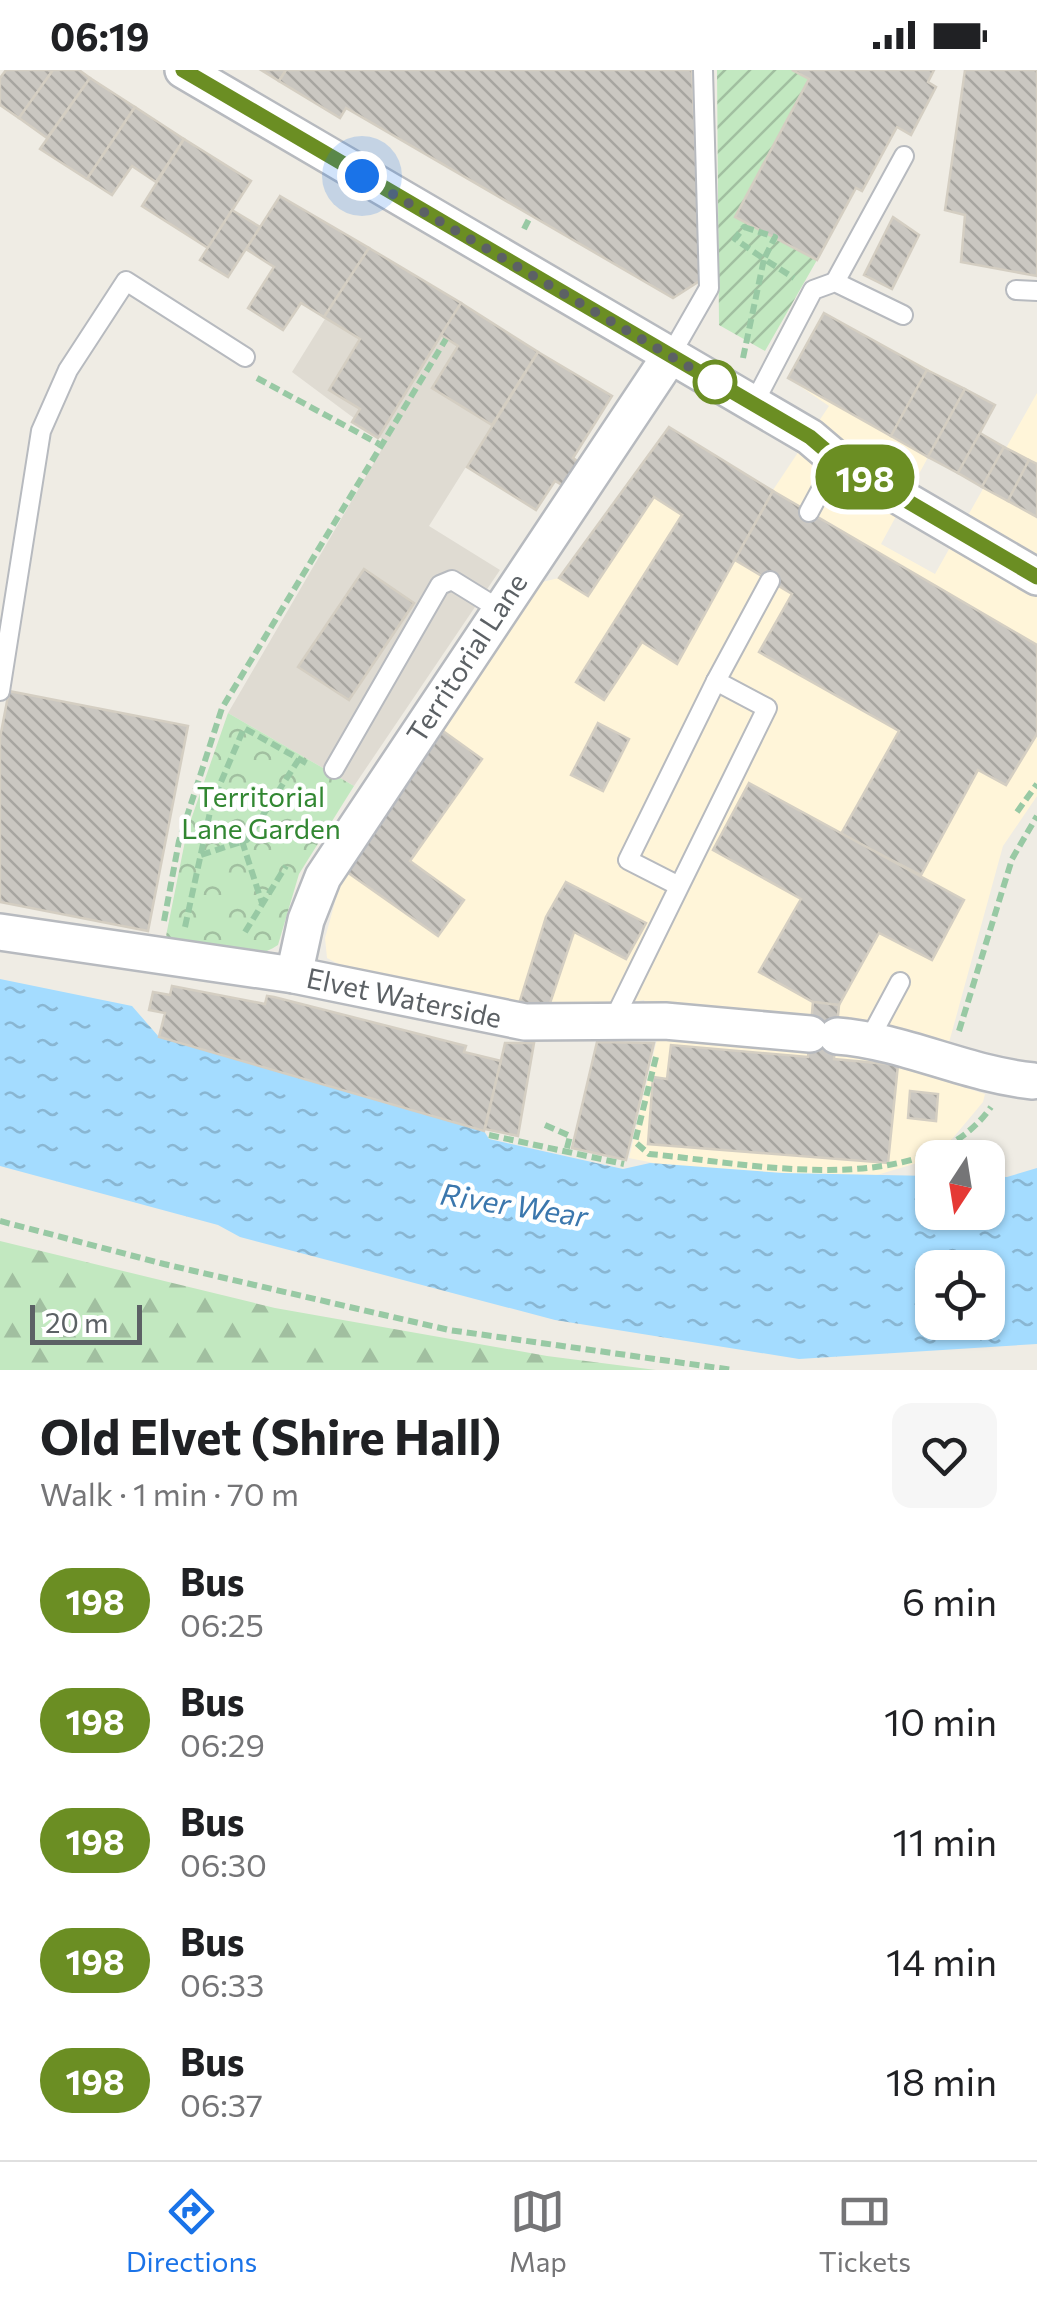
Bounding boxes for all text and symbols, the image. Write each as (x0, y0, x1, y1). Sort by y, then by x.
text: 06:19 (50, 12, 149, 59)
your location (337, 151, 387, 201)
unlabelled marker (694, 361, 736, 403)
line badge: 198 (808, 444, 922, 510)
text: 198 (835, 456, 895, 499)
street label: Territorial Lane (399, 566, 534, 749)
park label: Territorial Lane Garden (181, 779, 341, 845)
street label: Elvet Waterside (304, 960, 505, 1034)
north arrow (915, 1140, 1005, 1230)
map controls (915, 1140, 1005, 1340)
water label: River Wear (438, 1174, 592, 1234)
button: locate (915, 1250, 1005, 1340)
scale bar (30, 1300, 142, 1344)
text: 20 m (45, 1305, 109, 1339)
button: heart (892, 1403, 997, 1508)
text: Old Elvet (Shire Hall) (40, 1406, 501, 1465)
text: Walk · 1 min · 70 m (40, 1473, 299, 1513)
text: Bus (180, 1557, 245, 1604)
text: 6 min (902, 1577, 997, 1624)
text: 198 (65, 1579, 125, 1622)
text: 06:25 (180, 1604, 264, 1644)
text: Bus (180, 1677, 245, 1724)
text: 10 min (884, 1697, 997, 1744)
text: 198 (65, 1699, 125, 1742)
text: 06:29 (180, 1724, 265, 1764)
text: Bus (180, 1797, 245, 1844)
text: 11 min (893, 1817, 997, 1864)
text: 198 (65, 1819, 125, 1862)
text: 06:30 (180, 1844, 267, 1884)
text: Bus (180, 1917, 245, 1964)
text: 14 min (886, 1937, 997, 1984)
text: 198 (65, 1939, 125, 1982)
text: 06:33 (180, 1964, 264, 2004)
text: Bus (180, 2037, 245, 2084)
text: 18 min (886, 2057, 997, 2104)
text: 198 (65, 2059, 125, 2102)
text: 06:37 (180, 2084, 263, 2124)
tab: Directions (126, 2184, 257, 2278)
tab: Map (509, 2184, 567, 2278)
tab: Tickets (819, 2184, 911, 2278)

